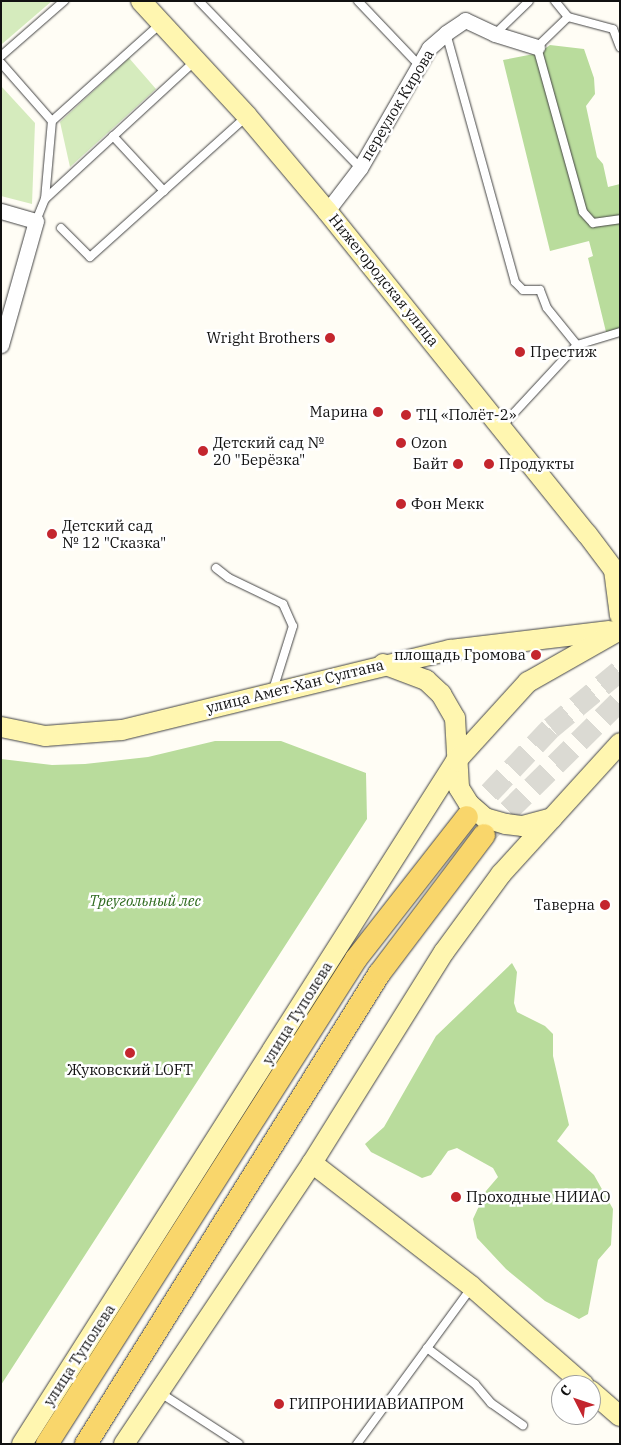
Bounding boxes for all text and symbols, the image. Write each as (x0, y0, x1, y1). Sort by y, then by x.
street label: переулок Кирова (357, 46, 437, 164)
street label: Нижегородская улица (325, 210, 443, 350)
place label: Wright Brothers (206, 329, 320, 347)
marker: Wright Brothers (324, 332, 336, 344)
place label: Престиж (530, 343, 597, 361)
marker: Престиж (514, 346, 526, 358)
place label: Марина (310, 403, 368, 421)
marker: Марина (372, 406, 384, 418)
place label: ТЦ «Полёт-2» (416, 406, 516, 424)
marker: ТЦ «Полёт-2» (400, 409, 412, 421)
place label: Детский сад № 20 "Берёзка" (213, 433, 324, 468)
place label: Ozon (411, 434, 447, 452)
marker: Ozon (395, 437, 407, 449)
marker: Детский сад № 20 "Берёзка" (197, 445, 209, 457)
place label: Байт (413, 455, 448, 473)
place label: Продукты (499, 455, 574, 473)
marker: Байт (452, 458, 464, 470)
marker: Продукты (483, 458, 495, 470)
place label: Фон Мекк (411, 495, 484, 513)
marker: Фон Мекк (395, 498, 407, 510)
place label: Детский сад № 12 "Сказка" (62, 516, 166, 551)
marker: Детский сад № 12 "Сказка" (46, 528, 58, 540)
place label: площадь Громова (394, 646, 526, 664)
marker: площадь Громова (530, 649, 542, 661)
street label: улица Амет-Хан Султана (204, 655, 386, 717)
park label: Треугольный лес (89, 892, 201, 910)
place label: Таверна (534, 896, 595, 914)
marker: Таверна (599, 899, 611, 911)
street label: улица Туполева (258, 958, 336, 1068)
marker: Жуковский LOFT (124, 1047, 136, 1059)
place label: Жуковский LOFT (67, 1061, 193, 1079)
place label: Проходные НИИАО (466, 1188, 610, 1206)
marker: Проходные НИИАО (450, 1191, 462, 1203)
street label: улица Туполева (39, 1301, 119, 1409)
north arrow (551, 1375, 601, 1425)
text: С (556, 1381, 575, 1400)
place label: ГИПРОНИИАВИАПРОМ (289, 1395, 464, 1413)
marker: ГИПРОНИИАВИАПРОМ (273, 1398, 285, 1410)

